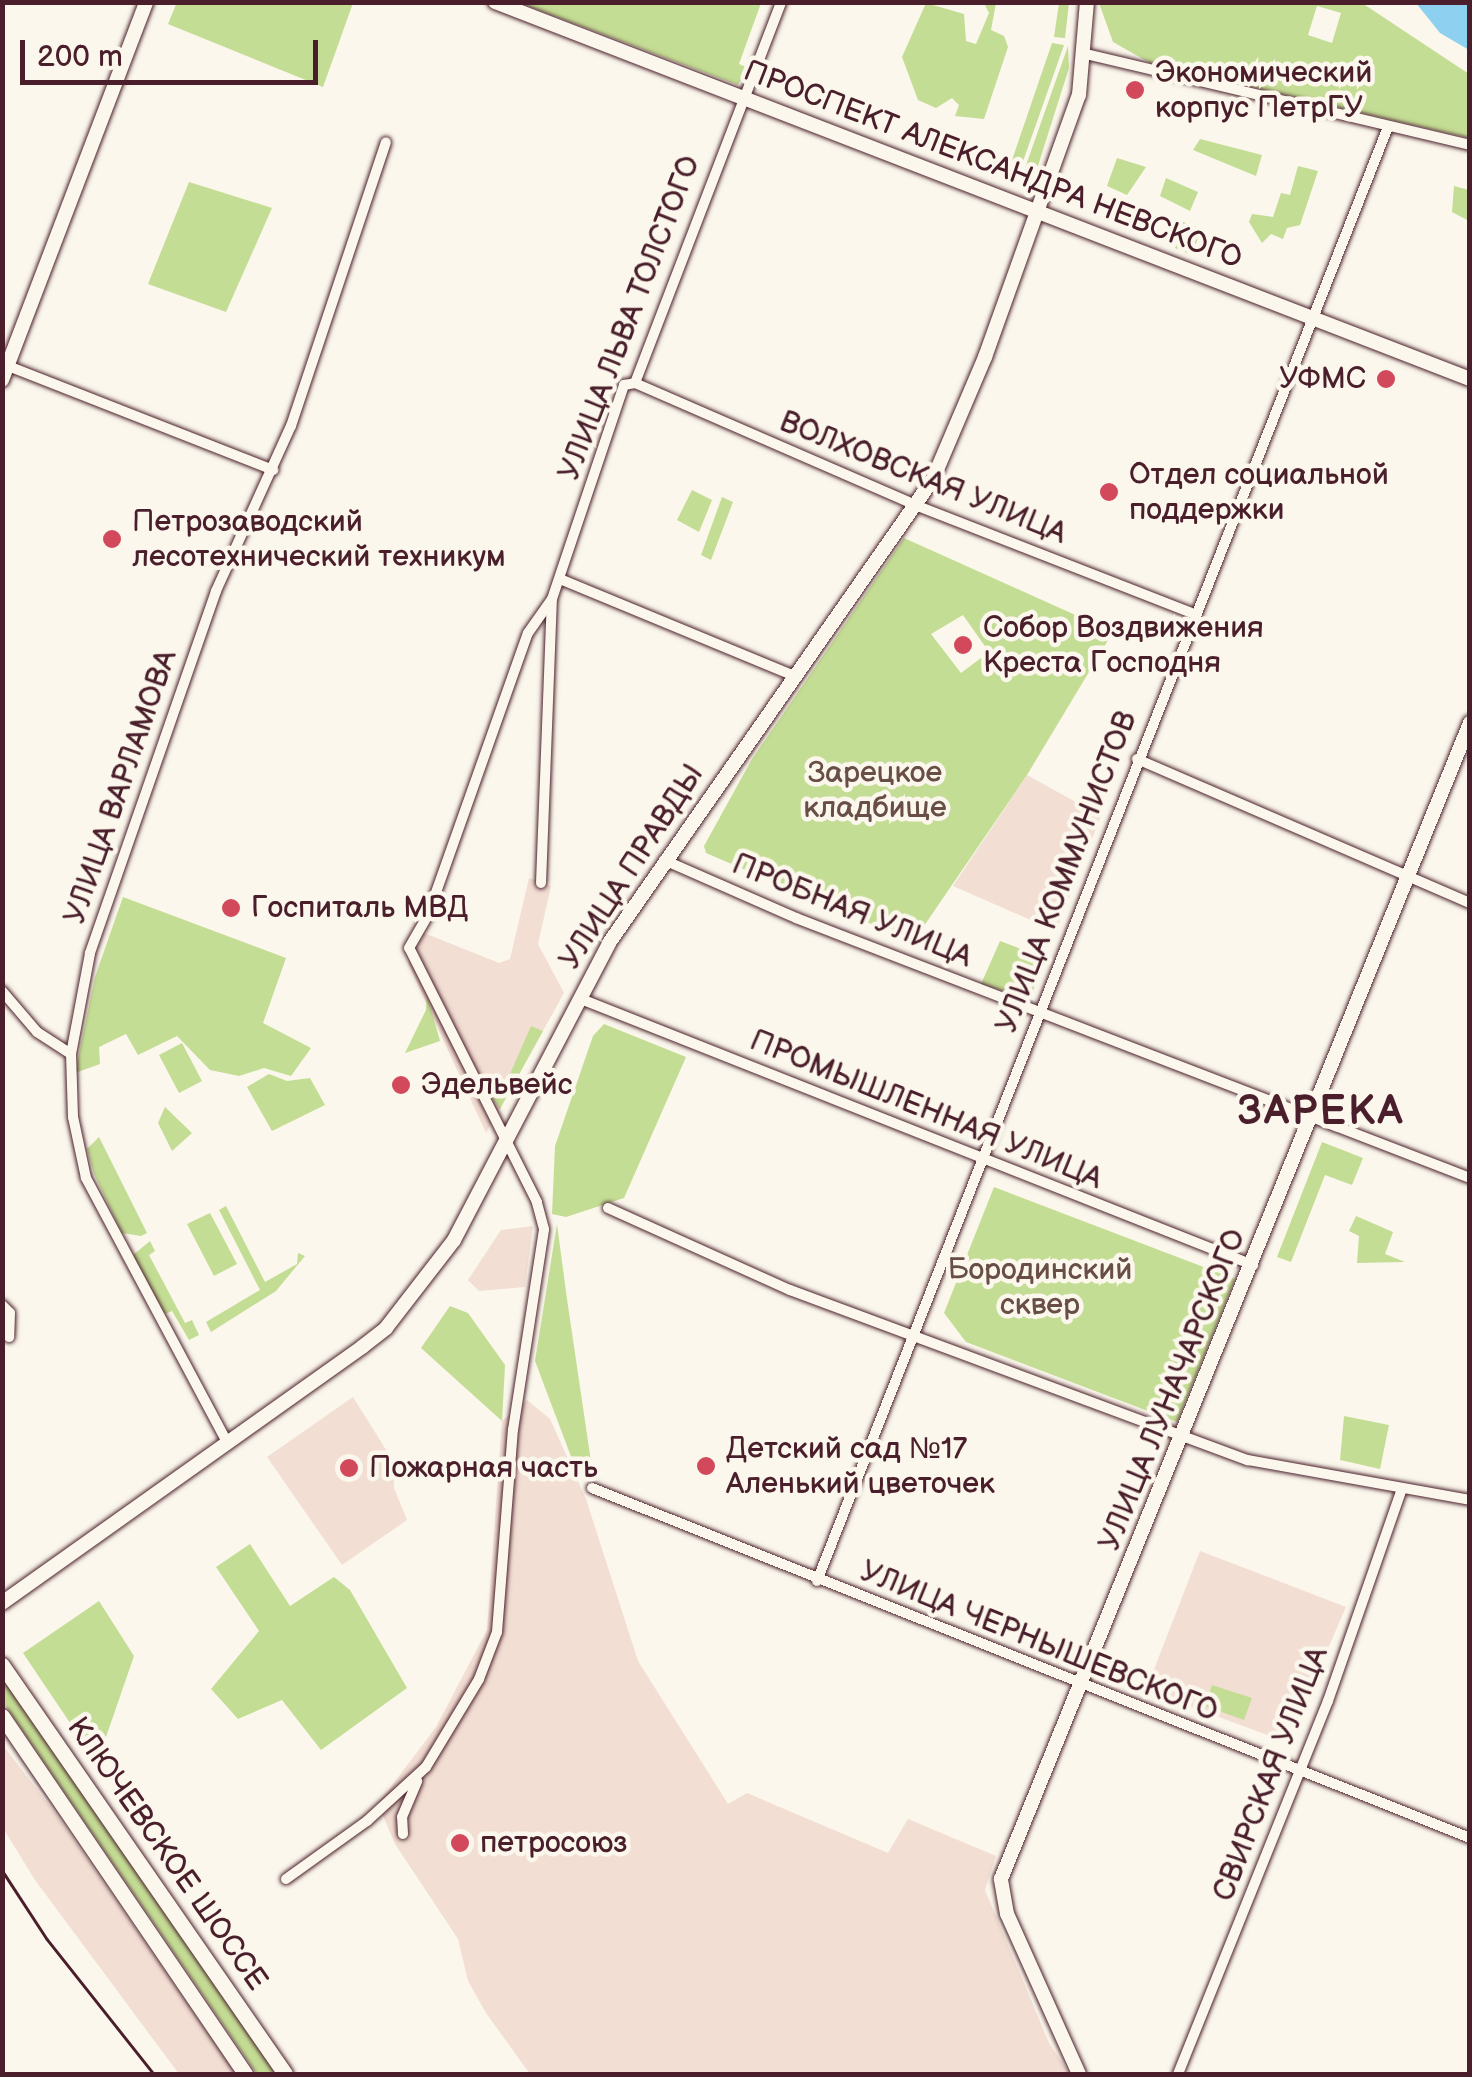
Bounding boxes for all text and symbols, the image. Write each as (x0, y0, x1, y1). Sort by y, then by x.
scale bar (25, 20, 322, 82)
text: 200 m (37, 39, 123, 75)
street label: ПРОСПЕКТ АЛЕКСАНДРА НЕВСКОГО (739, 53, 1247, 277)
place label: Экономический корпус ПетрГУ (1155, 55, 1372, 126)
marker: Экономический корпус ПетрГУ (1124, 79, 1146, 101)
street label: УЛИЦА ЛЬВА ТОЛСТОГО (551, 151, 709, 485)
place label: УФМС (1279, 361, 1366, 397)
marker: УФМС (1375, 368, 1397, 390)
street label: ВОЛХОВСКАЯ УЛИЦА (774, 404, 1072, 552)
place label: Отдел социальной поддержки (1129, 457, 1389, 528)
marker: Отдел социальной поддержки (1098, 481, 1120, 503)
place label: Петрозаводский лесотехнический техникум (132, 504, 506, 574)
marker: Петрозаводский лесотехнический техникум (101, 528, 123, 550)
place label: Собор Воздвижения Креста Господня (983, 610, 1264, 680)
marker: Собор Воздвижения Креста Господня (952, 634, 974, 656)
street label: УЛИЦА ВАРЛАМОВА (57, 645, 185, 929)
street label: УЛИЦА КОММУНИСТОВ (989, 706, 1145, 1038)
park label: Зарецкое кладбище (803, 755, 947, 826)
street label: УЛИЦА ПРАВДЫ (552, 758, 712, 976)
street label: ПРОБНАЯ УЛИЦА (727, 846, 977, 976)
place label: Госпиталь МВД (251, 890, 468, 926)
marker: Госпиталь МВД (220, 897, 242, 919)
street label: ПРОМЫШЛЕННАЯ УЛИЦА (745, 1023, 1107, 1197)
place label: Эдельвейс (421, 1067, 572, 1103)
marker: Эдельвейс (390, 1074, 412, 1096)
district label: ЗАРЕКА (1237, 1088, 1405, 1136)
street label: УЛИЦА ЛУНАЧАРСКОГО (1092, 1224, 1254, 1556)
park label: Бородинский сквер (948, 1252, 1132, 1322)
place label: Детский сад №17 Аленький цветочек (726, 1431, 995, 1502)
place label: Пожарная часть (369, 1450, 598, 1486)
marker: Детский сад №17 Аленький цветочек (695, 1455, 717, 1477)
marker: Пожарная часть (338, 1457, 360, 1479)
street label: УЛИЦА ЧЕРНЫШЕВСКОГО (855, 1554, 1223, 1730)
street label: СВИРСКАЯ УЛИЦА (1206, 1642, 1336, 1906)
street label: КЛЮЧЕВСКОЕ ШОССЕ (59, 1711, 275, 1997)
place label: петросоюз (480, 1825, 627, 1861)
marker: петросоюз (449, 1832, 471, 1854)

